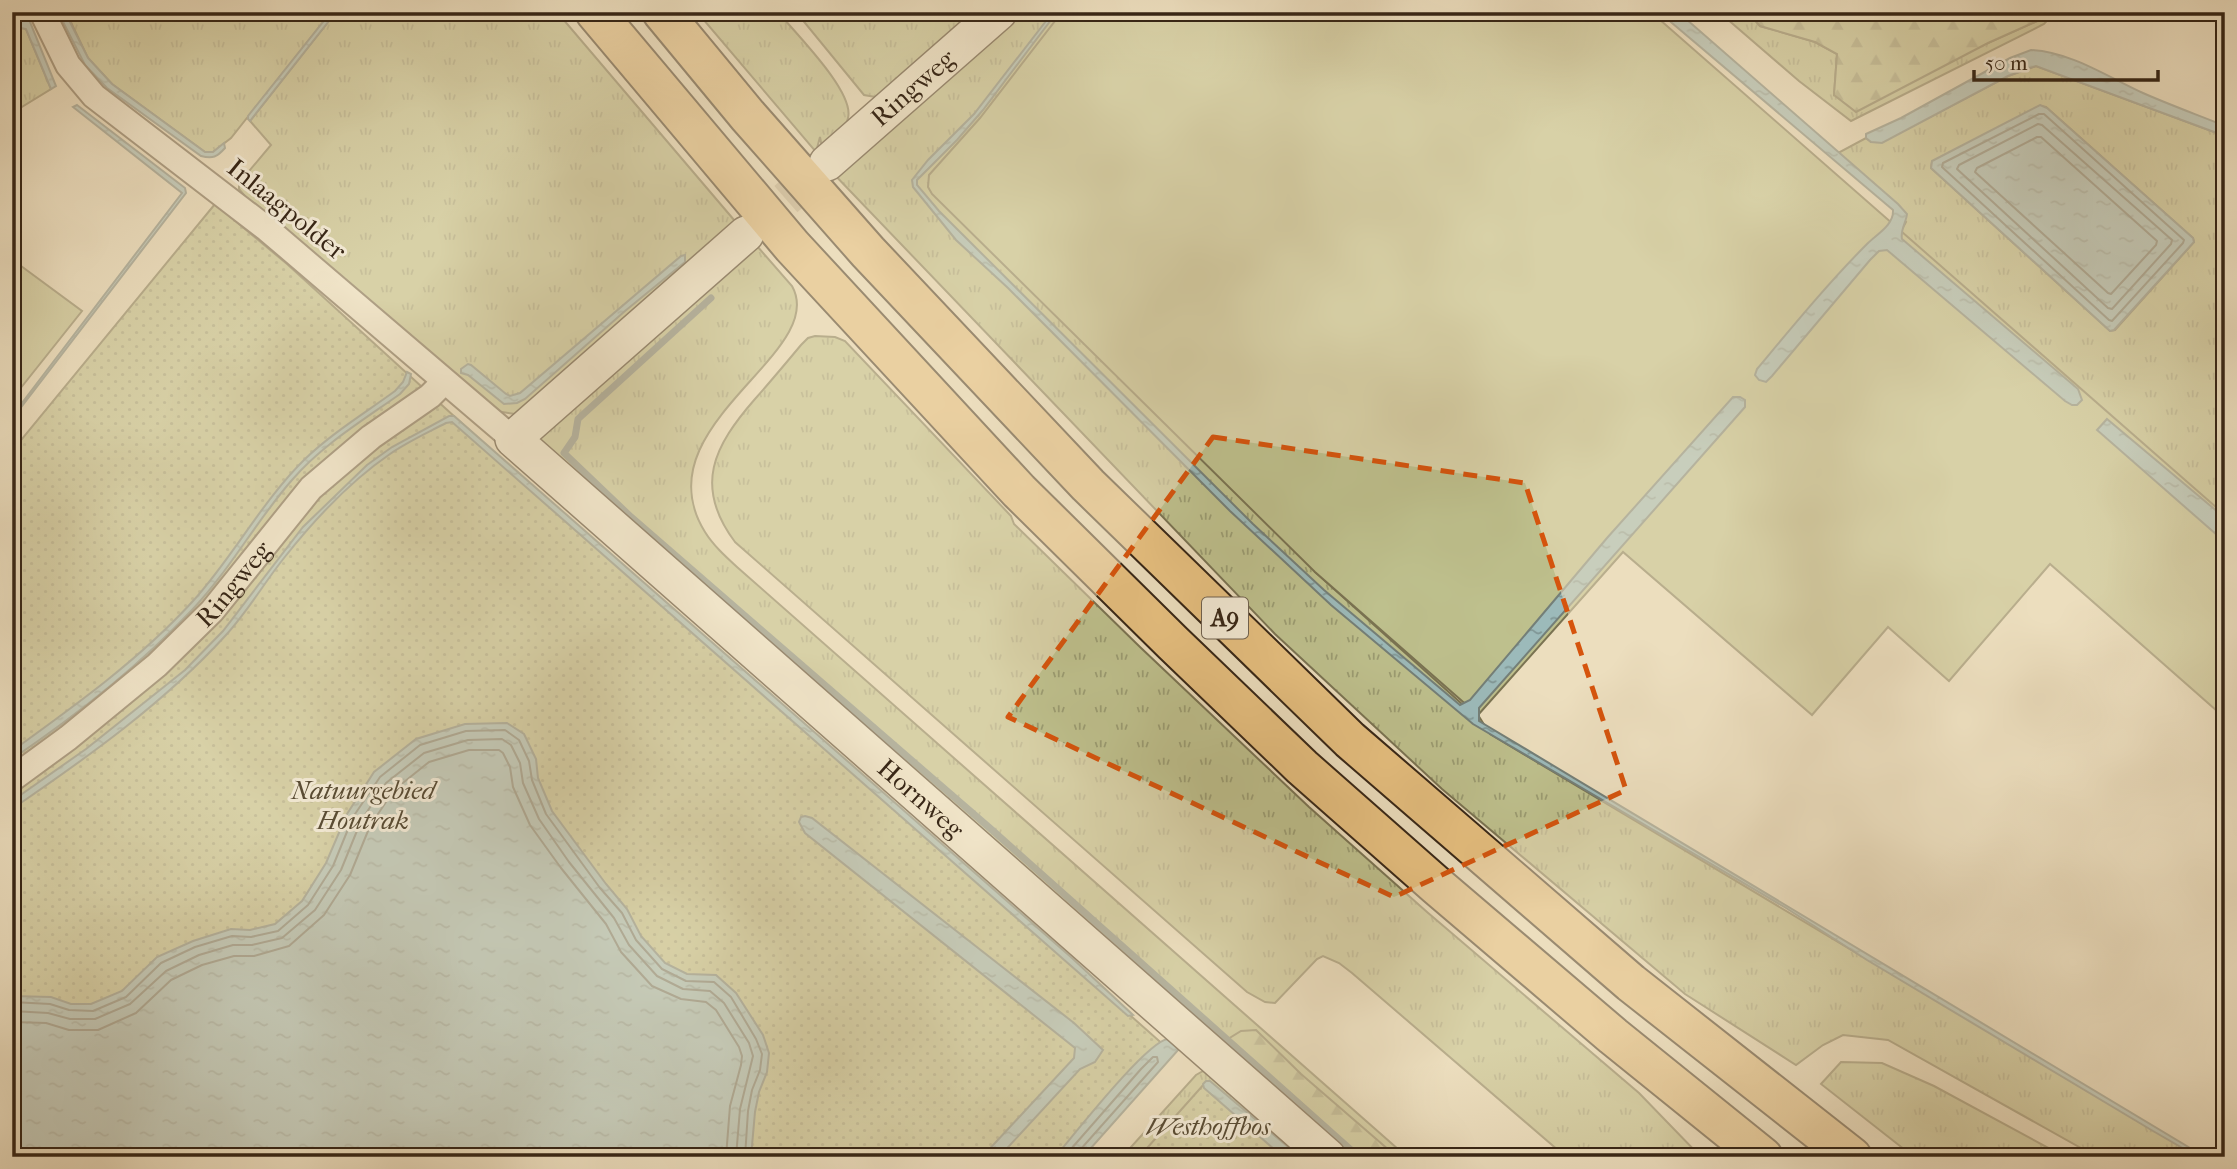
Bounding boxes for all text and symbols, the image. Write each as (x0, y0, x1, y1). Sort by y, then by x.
scale bar (1974, 38, 2158, 82)
street label: Ringweg (865, 42, 962, 133)
text: 50 m (1985, 51, 2028, 75)
street label: Inlaagpolder (221, 152, 352, 267)
street label: Ringweg (190, 534, 279, 634)
road number: A9 (1202, 598, 1248, 638)
street label: Hornweg (871, 753, 971, 846)
park label: Natuurgebied Houtrak (290, 775, 439, 836)
park label: Westhoffbos (1146, 1111, 1271, 1142)

